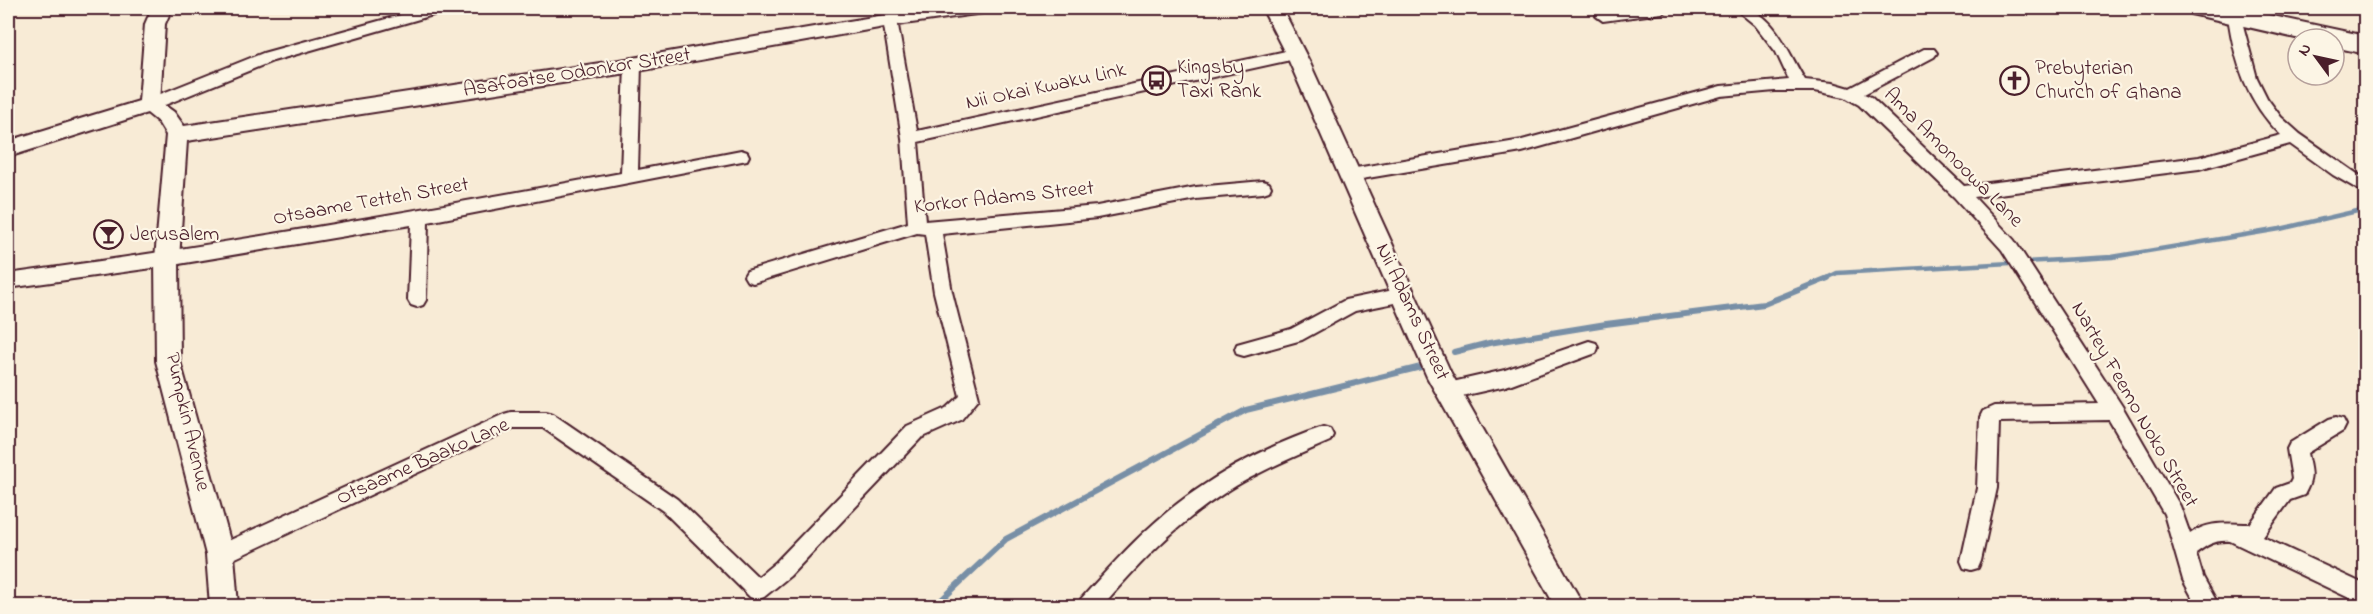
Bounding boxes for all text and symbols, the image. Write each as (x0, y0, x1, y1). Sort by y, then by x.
north arrow (2286, 27, 2346, 87)
text: N (2292, 39, 2318, 61)
street label: Asafoatse Odonkor Street (461, 40, 693, 106)
place label: Kingsby Taxi Rank (1177, 53, 1262, 107)
place label: Prebyterian Church of Ghana (2035, 54, 2182, 108)
street label: Nii Okai Kwaku Link (963, 55, 1130, 119)
bus stop icon: Kingsby Taxi Rank (1140, 64, 1172, 96)
church icon: Prebyterian Church of Ghana (1998, 65, 2030, 97)
street label: Ama Amonoowa Lane (1876, 81, 2030, 235)
street label: Otsaame Tetteh Street (271, 170, 471, 234)
street label: Korkor Adams Street (913, 174, 1095, 222)
bar icon: Jerusalem (93, 219, 125, 251)
place label: Jerusalem (130, 220, 219, 250)
street label: Nii Adams Street (1367, 238, 1457, 386)
street label: Nartey Feemo Noko Street (2061, 297, 2205, 514)
street label: Pumpkin Avenue (156, 350, 218, 495)
street label: Otsaame Baako Lane (332, 410, 515, 514)

